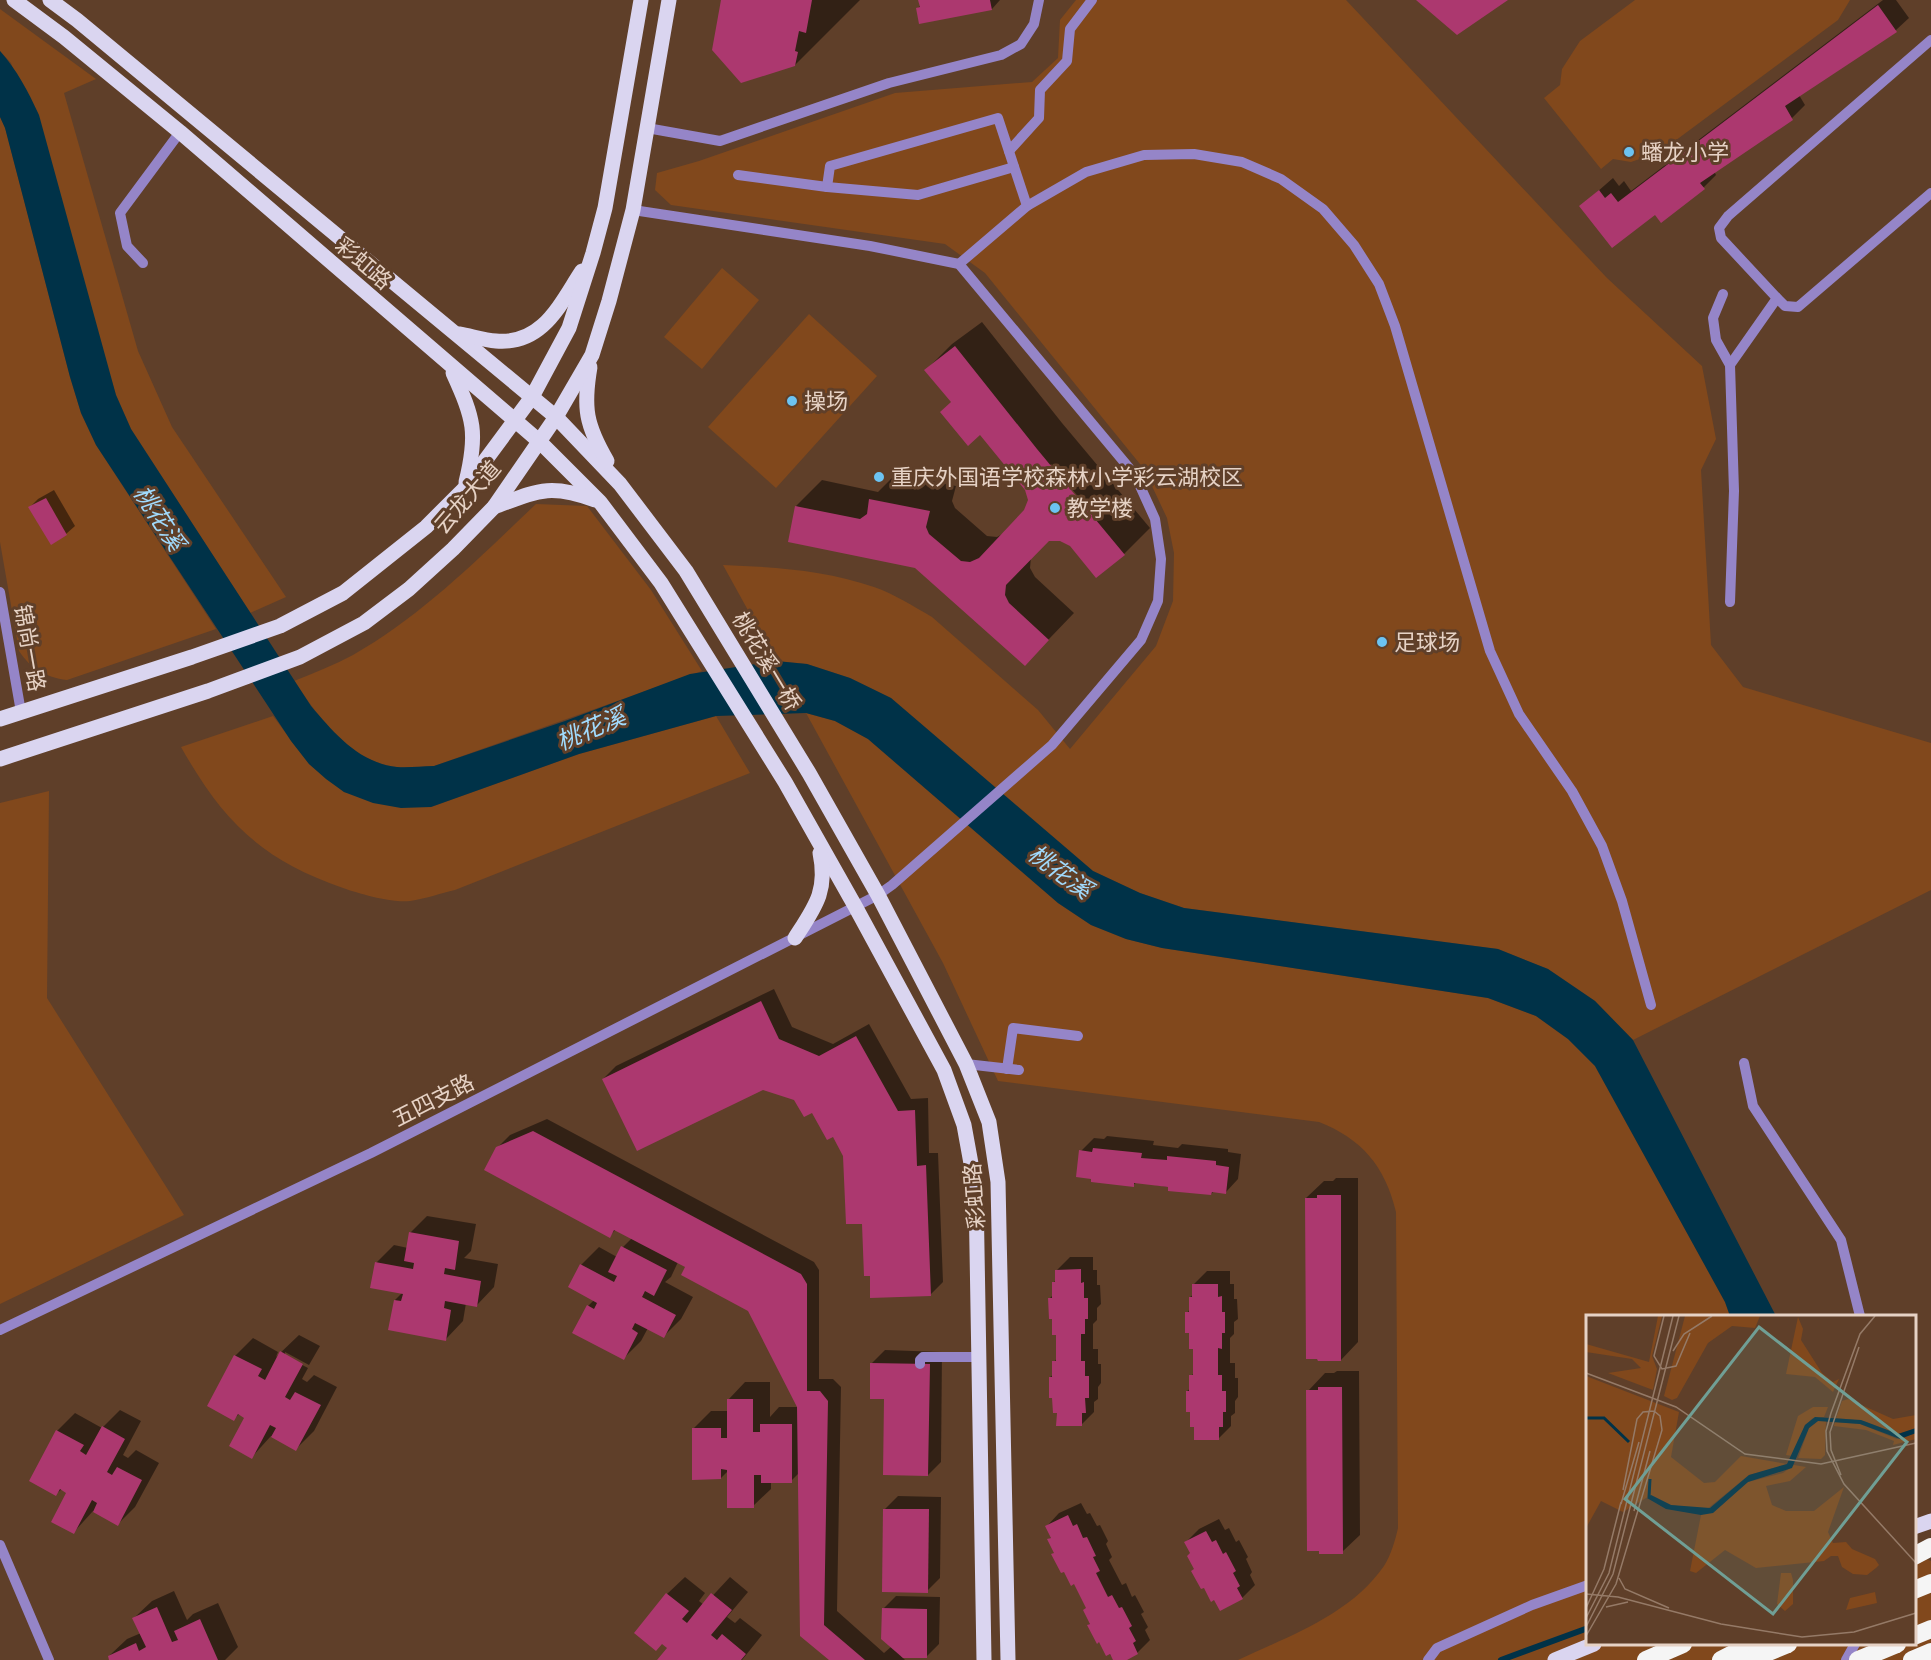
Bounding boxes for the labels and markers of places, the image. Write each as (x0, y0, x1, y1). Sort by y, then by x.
place label: 蟠龙小学 (1641, 139, 1729, 166)
marker: 蟠龙小学 (1622, 145, 1636, 159)
place label: 操场 (804, 388, 848, 415)
marker: 操场 (785, 394, 799, 408)
place label: 重庆外国语学校森林小学彩云湖校区 (891, 464, 1243, 491)
marker: 重庆外国语学校森林小学彩云湖校区 (872, 470, 886, 484)
place label: 教学楼 (1067, 495, 1133, 522)
marker: 教学楼 (1048, 501, 1062, 515)
place label: 足球场 (1394, 629, 1460, 656)
marker: 足球场 (1375, 635, 1389, 649)

